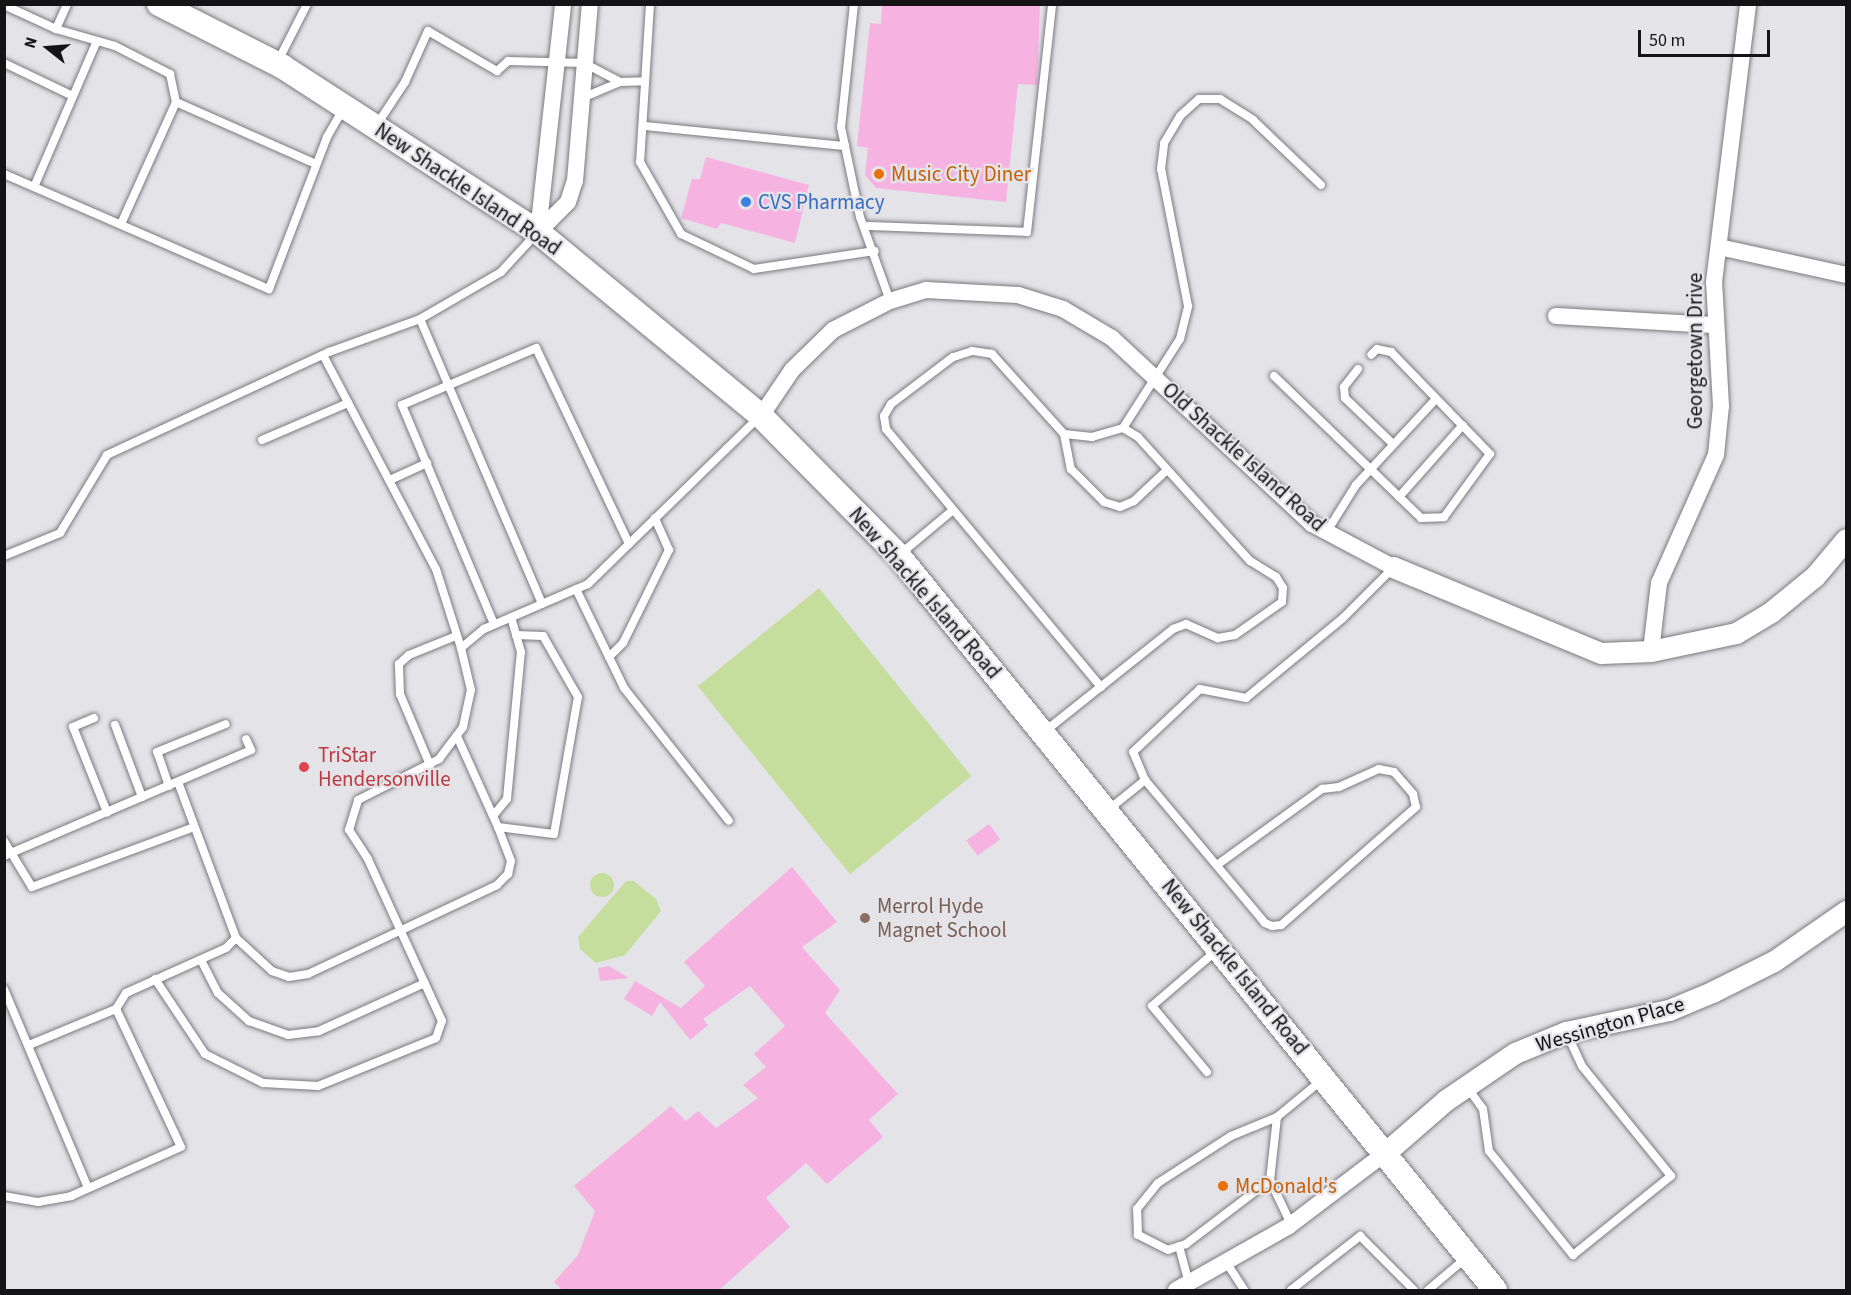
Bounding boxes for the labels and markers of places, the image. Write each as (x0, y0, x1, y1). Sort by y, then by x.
place label: Music City Diner (891, 161, 1031, 187)
marker: Music City Diner (872, 167, 886, 181)
place label: CVS Pharmacy (758, 189, 885, 215)
marker: CVS Pharmacy (739, 195, 753, 209)
place label: TriStar Hendersonville (318, 742, 451, 792)
marker: TriStar Hendersonville (295, 758, 313, 776)
place label: Merrol Hyde Magnet School (877, 893, 1007, 943)
marker: Merrol Hyde Magnet School (858, 911, 872, 925)
place label: McDonald's (1235, 1173, 1337, 1199)
marker: McDonald's (1216, 1179, 1230, 1193)

